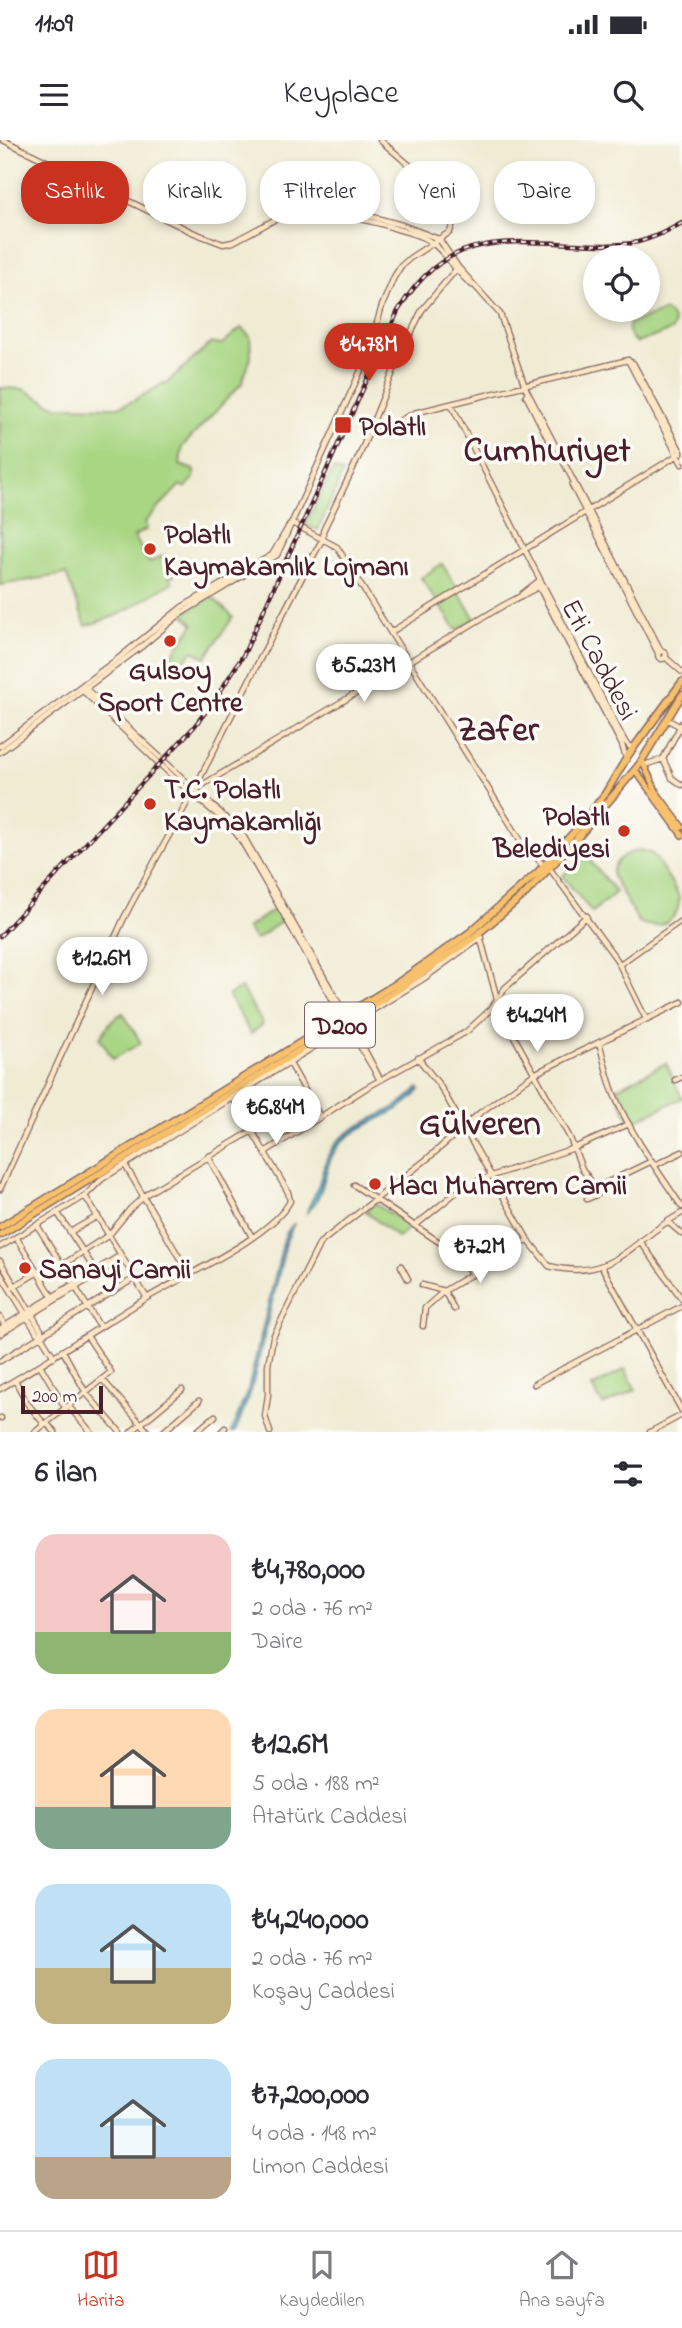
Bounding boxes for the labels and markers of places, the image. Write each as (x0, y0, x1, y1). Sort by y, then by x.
pin: ₺4.78M (312, 324, 426, 383)
place label: Polatlı (359, 408, 426, 449)
marker: Polatlı (333, 415, 353, 435)
place label: Polatlı Kaymakamlık Lojmanı (164, 516, 409, 589)
marker: Polatlı Kaymakamlık Lojmanı (142, 541, 158, 557)
marker: Gulsoy Sport Centre (162, 633, 178, 649)
pin: ₺5.23M (307, 644, 421, 704)
place label: Gulsoy Sport Centre (97, 652, 244, 725)
place label: T.C. Polatlı Kaymakamlığı (164, 771, 322, 845)
marker: T.C. Polatlı Kaymakamlığı (142, 796, 158, 812)
place label: Polatlı Belediyesi (491, 798, 610, 871)
marker: Polatlı Belediyesi (616, 823, 632, 839)
pin: ₺12.6M (45, 938, 159, 997)
pin: ₺4.24M (480, 995, 594, 1054)
pin: ₺6.84M (219, 1086, 333, 1146)
place label: Hacı Muharrem Camii (389, 1167, 627, 1208)
marker: Hacı Muharrem Camii (367, 1176, 383, 1192)
pin: ₺7.2M (431, 1226, 529, 1285)
place label: Sanayi Camii (39, 1251, 191, 1292)
marker: Sanayi Camii (17, 1260, 33, 1276)

